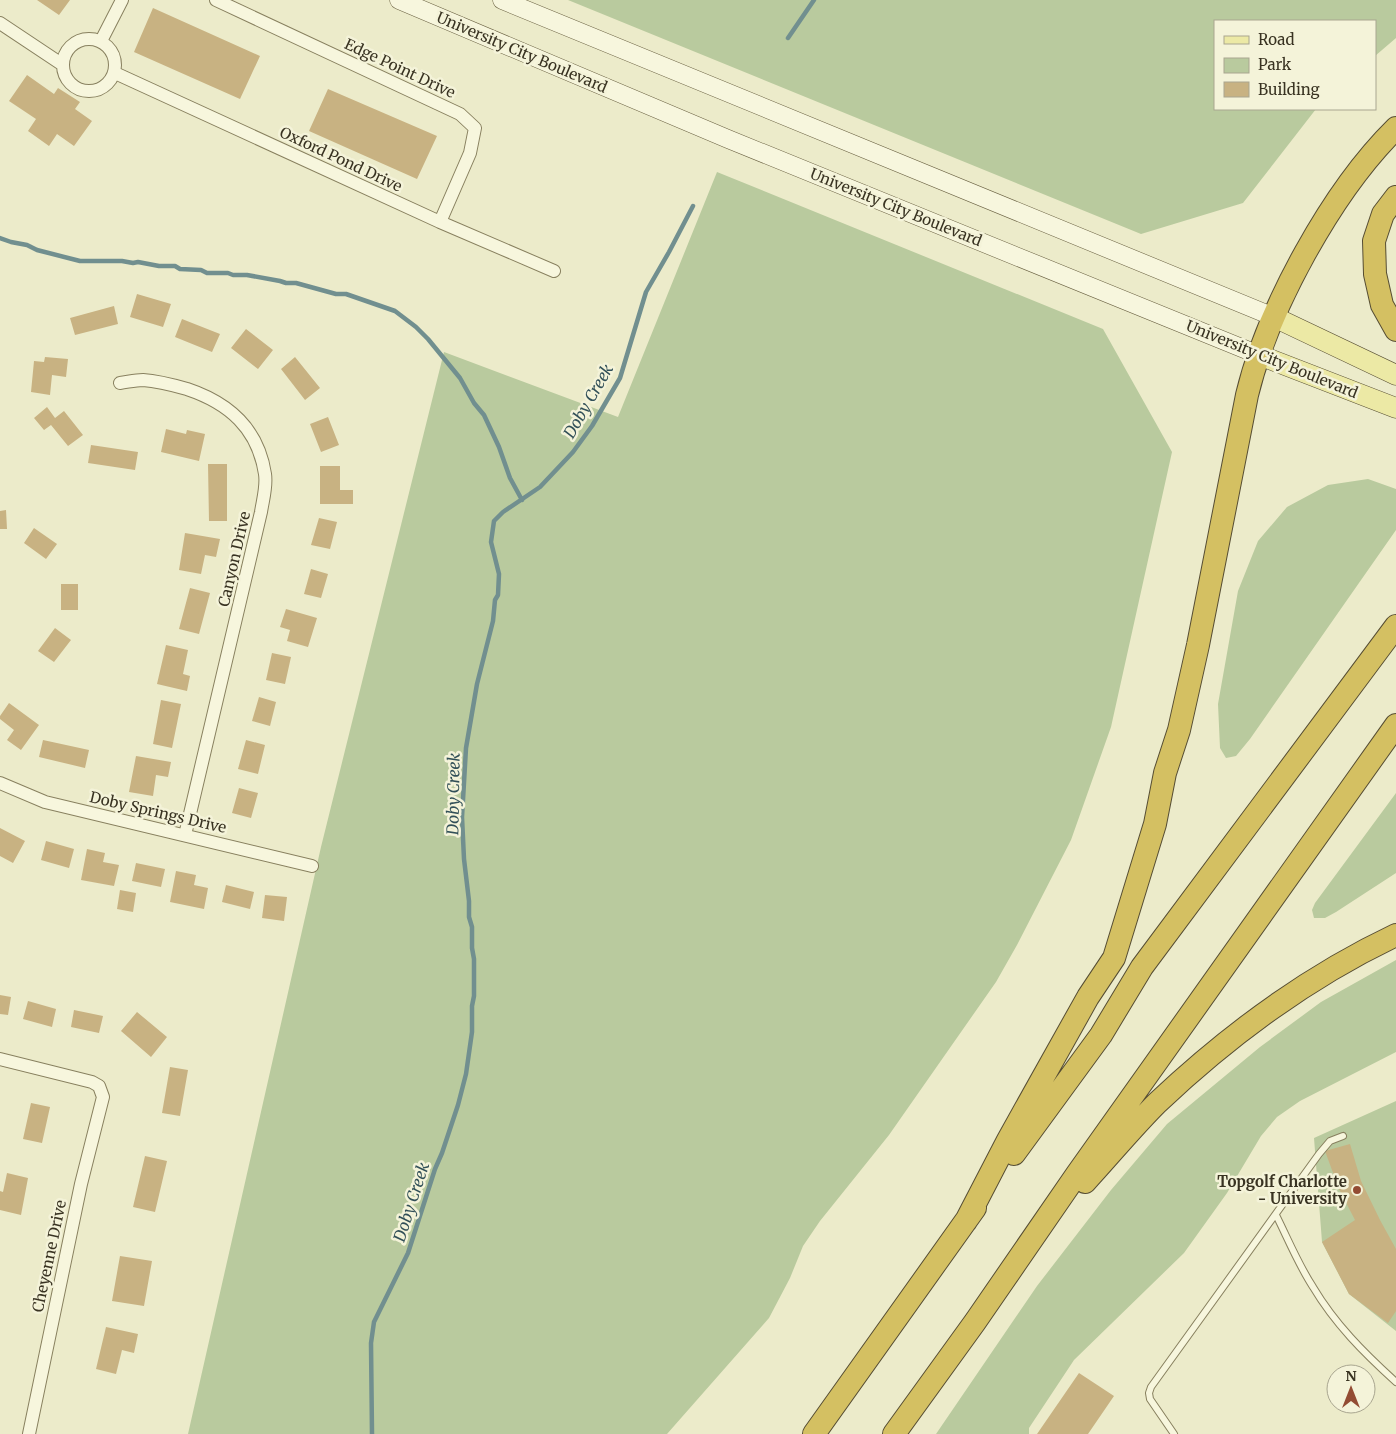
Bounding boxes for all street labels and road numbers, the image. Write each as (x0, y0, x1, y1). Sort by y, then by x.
street label: University City Boulevard (434, 7, 610, 97)
street label: Edge Point Drive (342, 34, 459, 102)
street label: Oxford Pond Drive (277, 122, 405, 196)
street label: University City Boulevard (807, 164, 985, 250)
street label: University City Boulevard (1183, 316, 1361, 402)
street label: Canyon Drive (214, 509, 254, 609)
street label: Doby Springs Drive (88, 787, 228, 837)
street label: Cheyenne Drive (28, 1198, 70, 1314)

